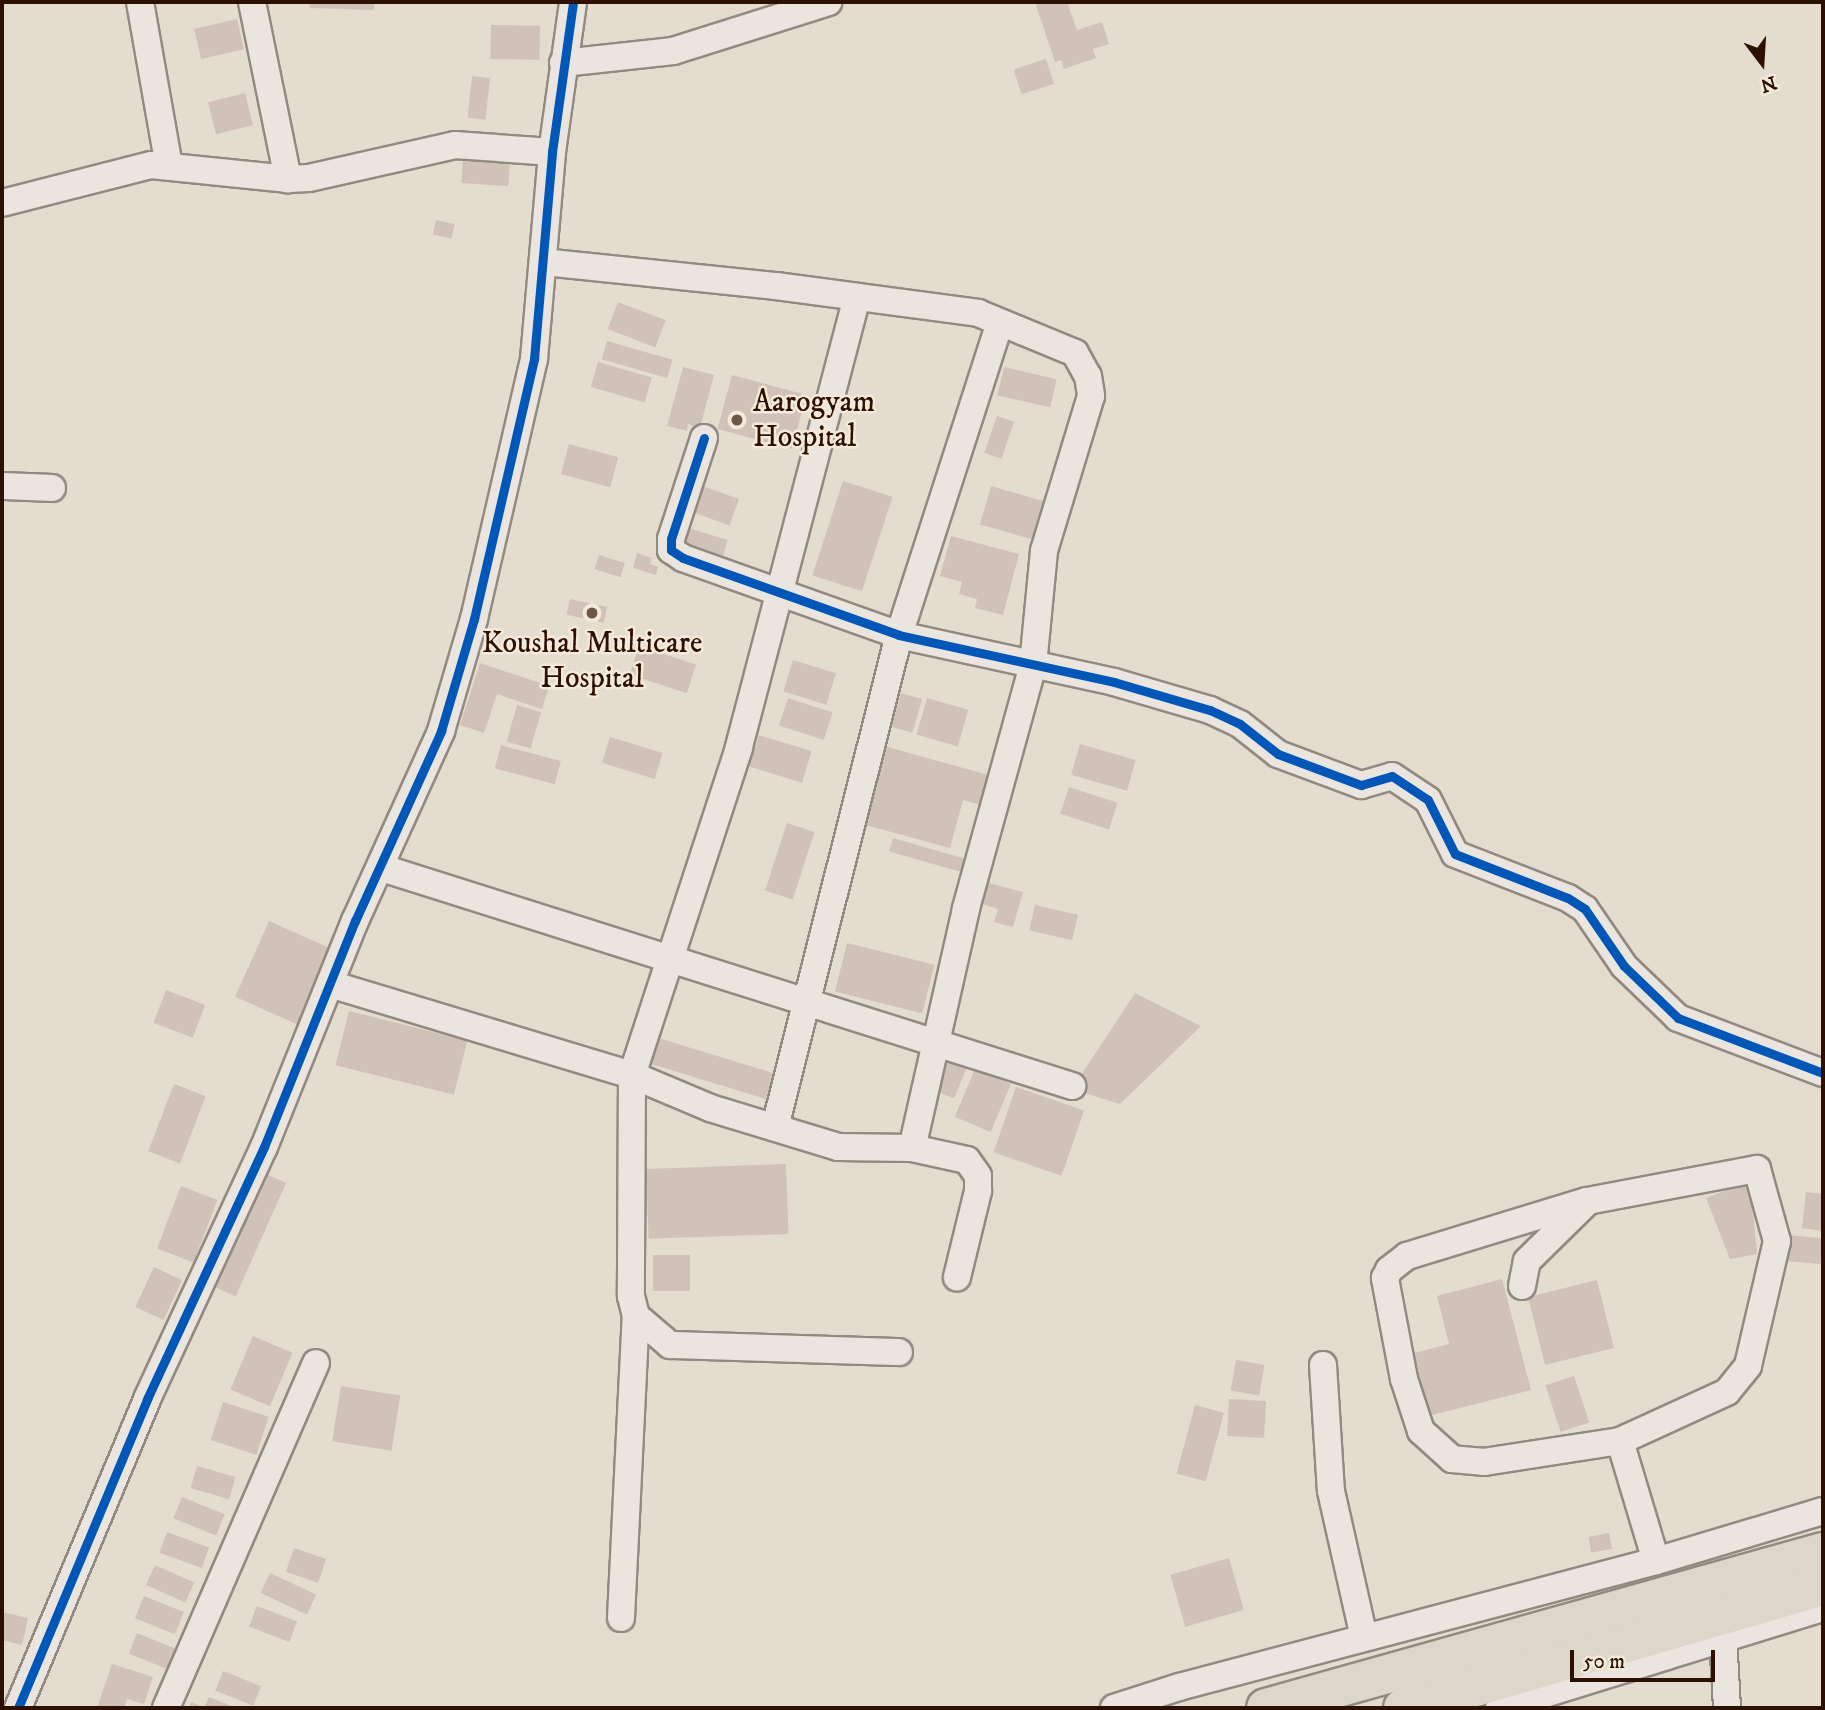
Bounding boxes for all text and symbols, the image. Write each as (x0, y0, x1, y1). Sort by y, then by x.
north arrow (1727, 28, 1797, 98)
text: N (1757, 70, 1779, 97)
place label: Aarogyam Hospital (753, 385, 875, 456)
marker: Aarogyam Hospital (727, 410, 747, 430)
marker: Koushal Multicare Hospital (582, 603, 602, 623)
place label: Koushal Multicare Hospital (482, 626, 702, 696)
scale bar (1573, 1636, 1718, 1680)
text: 50 m (1583, 1649, 1625, 1675)

